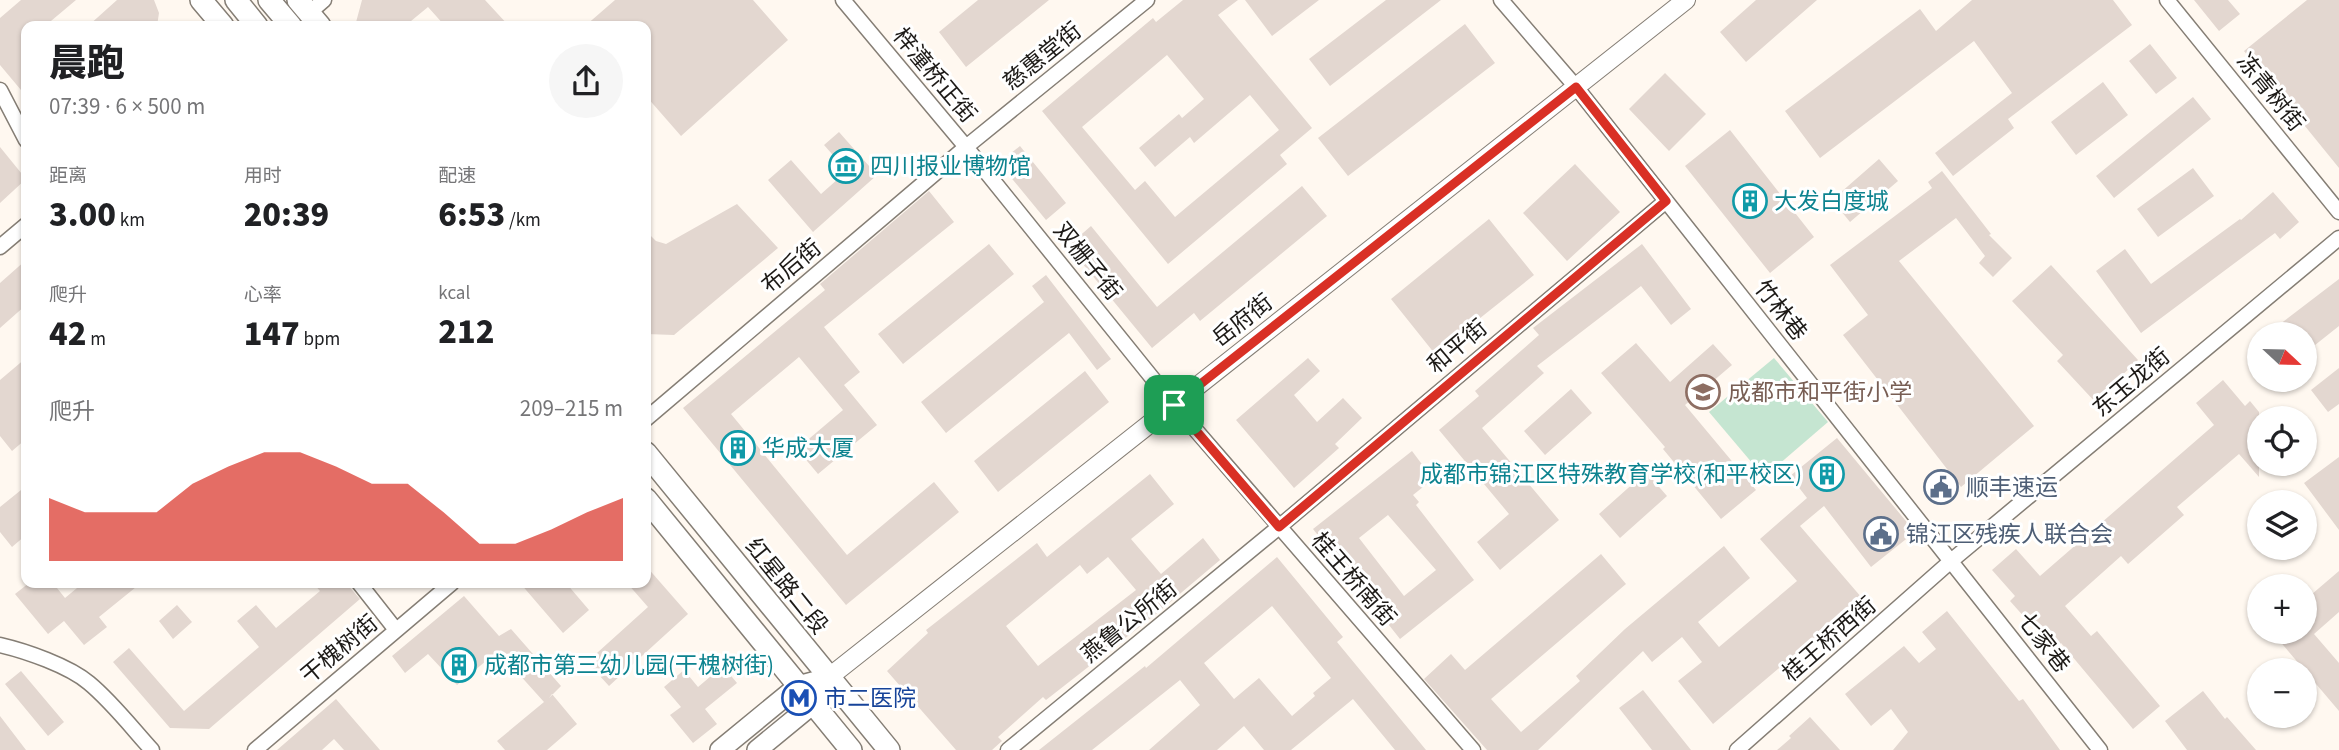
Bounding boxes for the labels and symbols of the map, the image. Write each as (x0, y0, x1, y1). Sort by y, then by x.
street label: 慈惠堂街 (996, 15, 1088, 98)
street label: 梓潼桥正街 (885, 21, 984, 130)
street label: 冻青树街 (2229, 46, 2312, 138)
museum icon: 四川报业博物馆 (827, 147, 865, 185)
place label: 四川报业博物馆 (870, 150, 1031, 183)
building icon: 大发白度城 (1731, 182, 1769, 220)
place label: 大发白度城 (1774, 185, 1889, 218)
street label: 双栅子街 (1046, 215, 1129, 307)
street label: 布后街 (754, 232, 828, 301)
street label: 竹林巷 (1746, 273, 1815, 348)
street label: 岳府街 (1205, 286, 1280, 355)
street label: 和平街 (1420, 312, 1494, 381)
north arrow (2247, 322, 2317, 392)
street label: 东玉龙街 (2085, 340, 2177, 425)
school or university icon: 成都市和平街小学 (1684, 373, 1722, 411)
pin (1144, 375, 1204, 435)
place label: 成都市和平街小学 (1728, 376, 1912, 409)
building icon: 华成大厦 (719, 429, 757, 467)
place label: 华成大厦 (762, 432, 854, 465)
building icon: 成都市锦江区特殊教育学校(和平校区) (1808, 455, 1846, 493)
place label: 成都市锦江区特殊教育学校(和平校区) (1420, 458, 1802, 491)
public building icon: 顺丰速运 (1922, 468, 1960, 506)
place label: 顺丰速运 (1966, 471, 2058, 504)
public building icon: 锦江区残疾人联合会 (1862, 515, 1900, 553)
place label: 锦江区残疾人联合会 (1906, 518, 2113, 551)
street label: 桂王桥南街 (1303, 525, 1404, 634)
street label: 红星路二段 (738, 531, 836, 641)
street label: 燕鲁公所街 (1074, 572, 1184, 670)
street label: 桂王桥西街 (1775, 589, 1884, 690)
street label: 七家巷 (2009, 605, 2078, 680)
street label: 干槐树街 (293, 607, 385, 692)
building icon: 成都市第三幼儿园(干槐树街) (440, 646, 478, 684)
place label: 成都市第三幼儿园(干槐树街) (484, 649, 774, 682)
metro station icon: 市二医院 (780, 679, 818, 717)
place label: 市二医院 (824, 682, 916, 715)

